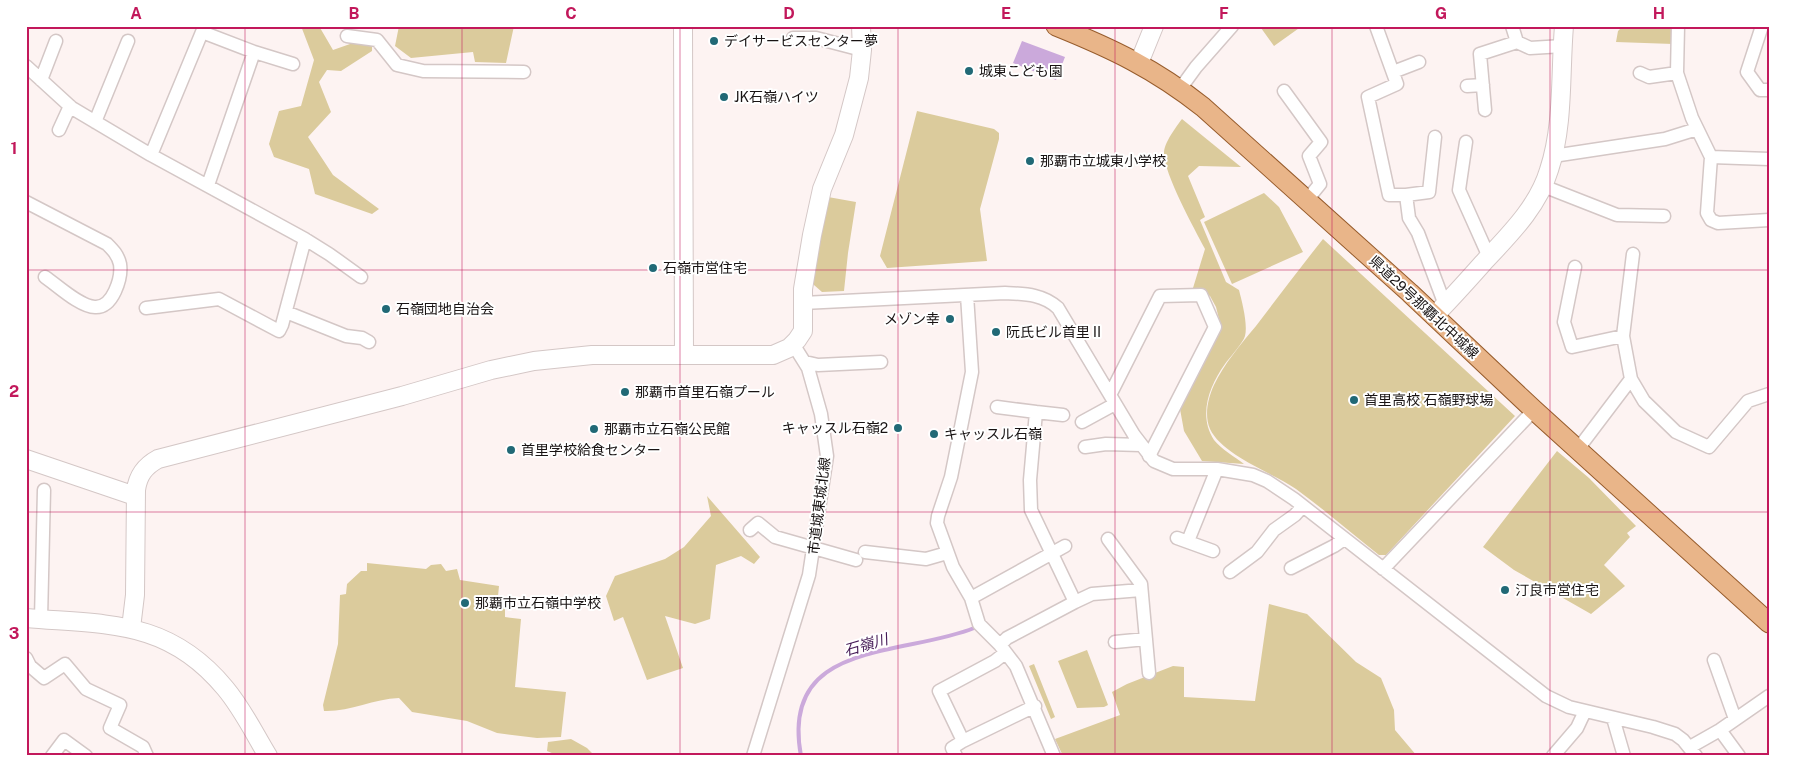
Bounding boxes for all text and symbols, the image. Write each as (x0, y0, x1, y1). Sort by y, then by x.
text: A (130, 4, 142, 23)
text: B (349, 4, 360, 23)
text: C (565, 4, 577, 23)
text: D (783, 4, 795, 23)
text: E (1001, 4, 1011, 23)
text: F (1219, 4, 1229, 23)
text: G (1435, 4, 1447, 23)
text: H (1653, 4, 1665, 23)
place label: デイサービスセンター夢 (724, 33, 878, 49)
marker: デイサービスセンター夢 (708, 35, 720, 47)
place label: 城東こども園 (979, 63, 1063, 79)
marker: 城東こども園 (963, 65, 975, 77)
place label: JK石嶺ハイツ (734, 89, 819, 105)
marker: JK石嶺ハイツ (718, 91, 730, 103)
text: 1 (11, 139, 17, 158)
place label: 那覇市立城東小学校 (1040, 153, 1166, 169)
marker: 那覇市立城東小学校 (1024, 155, 1036, 167)
street label: 県道29号那覇北中城線 (1366, 252, 1482, 362)
place label: 石嶺市営住宅 (663, 260, 747, 276)
marker: 石嶺市営住宅 (647, 262, 659, 274)
place label: 石嶺団地自治会 (396, 301, 494, 317)
marker: 石嶺団地自治会 (380, 303, 392, 315)
place label: メゾン幸 (884, 311, 940, 327)
marker: メゾン幸 (944, 313, 956, 325)
place label: 阮氏ビル首里Ⅱ (1006, 324, 1104, 340)
marker: 阮氏ビル首里Ⅱ (990, 326, 1002, 338)
text: 2 (9, 382, 19, 401)
place label: 那覇市首里石嶺プール (635, 384, 775, 400)
marker: 那覇市首里石嶺プール (619, 386, 631, 398)
place label: 首里高校 石嶺野球場 (1364, 392, 1493, 408)
marker: 首里高校 石嶺野球場 (1348, 394, 1360, 406)
place label: キャッスル石嶺2 (782, 420, 888, 436)
place label: 那覇市立石嶺公民館 (604, 421, 730, 437)
marker: キャッスル石嶺2 (892, 422, 904, 434)
marker: 那覇市立石嶺公民館 (588, 423, 600, 435)
place label: キャッスル石嶺 (944, 426, 1042, 442)
marker: キャッスル石嶺 (928, 428, 940, 440)
place label: 首里学校給食センター (521, 442, 661, 458)
marker: 首里学校給食センター (505, 444, 517, 456)
street label: 市道城東城北線 (805, 456, 833, 556)
place label: 汀良市営住宅 (1515, 582, 1599, 598)
marker: 汀良市営住宅 (1499, 584, 1511, 596)
place label: 那覇市立石嶺中学校 (475, 595, 601, 611)
marker: 那覇市立石嶺中学校 (459, 597, 471, 609)
text: 3 (9, 624, 19, 643)
water label: 石嶺川 (842, 630, 892, 659)

